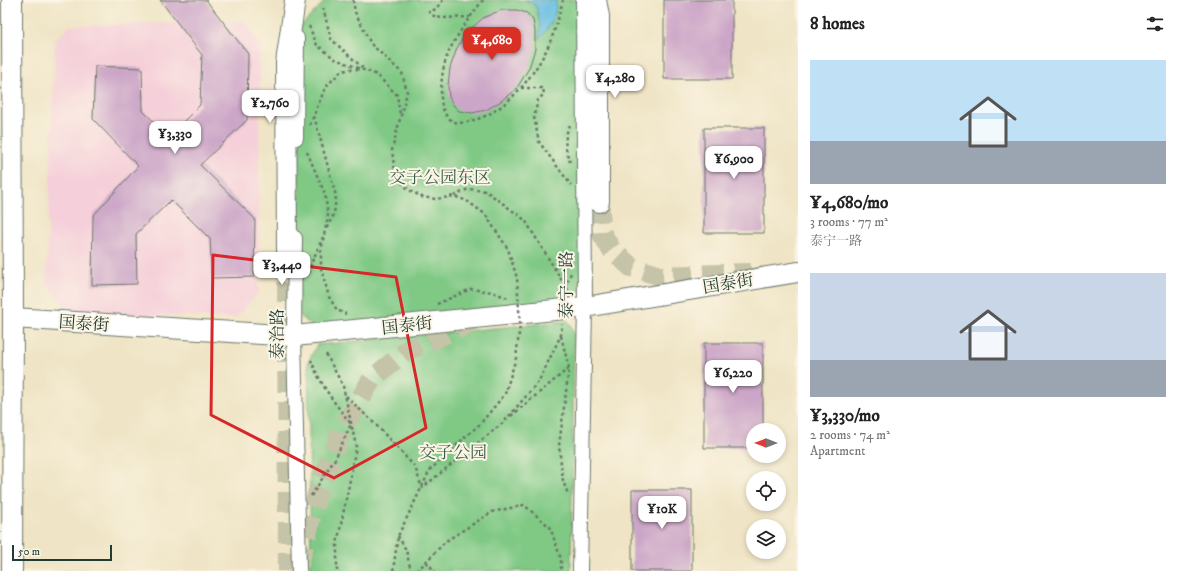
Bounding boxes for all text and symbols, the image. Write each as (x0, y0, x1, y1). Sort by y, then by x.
text: 8 homes (810, 13, 865, 35)
icon: filters (1144, 13, 1166, 35)
pin: ¥4,680 (459, 27, 525, 61)
text: ¥4,680 (472, 32, 512, 48)
pin: ¥4,280 (582, 65, 648, 99)
text: ¥4,280 (595, 70, 635, 86)
icon: home (952, 86, 1024, 158)
pin: ¥2,760 (237, 90, 303, 124)
text: ¥2,760 (251, 95, 289, 111)
pin: ¥3,330 (142, 121, 208, 155)
text: ¥3,330 (158, 126, 192, 142)
pin: ¥6,900 (701, 146, 767, 180)
text: ¥6,900 (714, 151, 754, 167)
park label: 交子公园东区 (389, 167, 491, 189)
text: ¥4,680/mo (810, 192, 888, 214)
text: 3 rooms · 77 m² (810, 214, 888, 230)
text: 泰宁一路 (810, 233, 862, 249)
street label: 泰宁一路 (556, 251, 578, 319)
pin: ¥3,440 (249, 252, 315, 286)
text: ¥3,440 (262, 257, 302, 273)
street label: 国泰街 (701, 269, 755, 299)
icon: home (952, 299, 1024, 371)
street label: 泰治路 (267, 309, 289, 360)
street label: 国泰街 (58, 311, 110, 337)
street label: 国泰街 (381, 312, 434, 340)
pin: ¥6,220 (700, 360, 766, 394)
text: ¥6,220 (714, 365, 752, 381)
text: ¥3,330/mo (810, 405, 880, 427)
north arrow (746, 423, 786, 463)
map controls (746, 423, 786, 559)
text: 2 rooms · 74 m² (810, 427, 890, 443)
park label: 交子公园 (419, 442, 487, 464)
text: Apartment (810, 443, 865, 459)
button: locate (746, 471, 786, 511)
pin: ¥10K (638, 496, 686, 530)
text: ¥10K (647, 501, 677, 517)
button: layers (746, 519, 786, 559)
scale bar (12, 543, 112, 562)
text: 50 m (18, 545, 40, 559)

